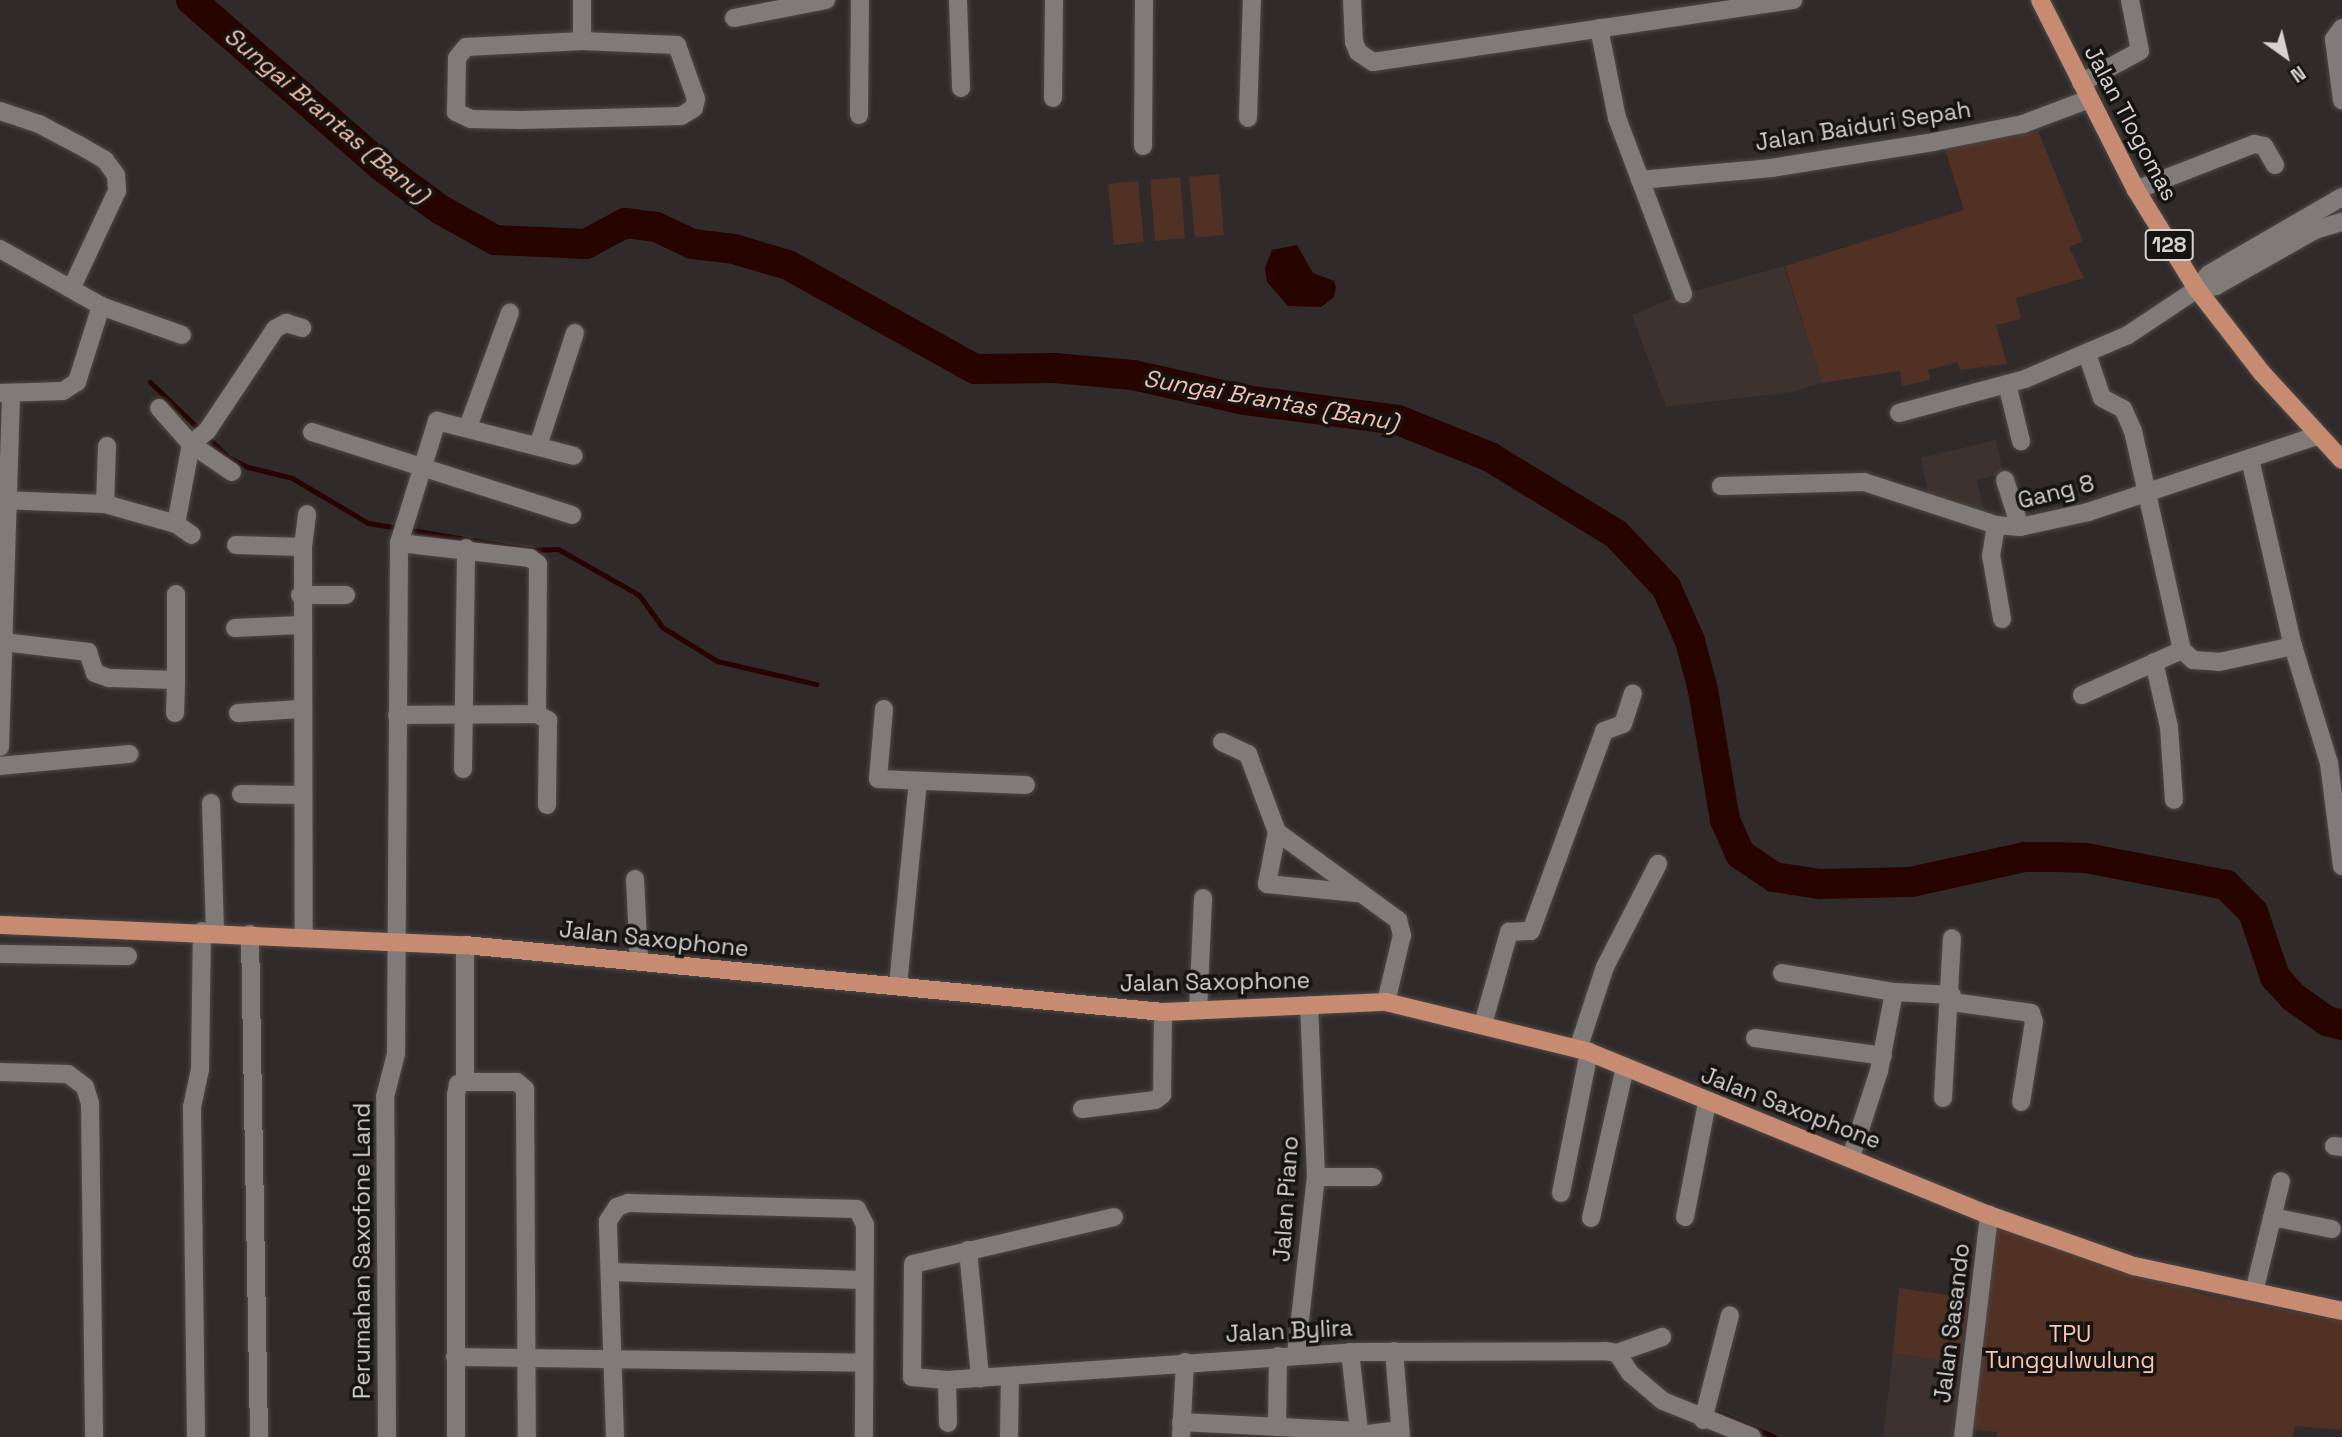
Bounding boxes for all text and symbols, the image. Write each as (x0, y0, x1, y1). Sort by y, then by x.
water label: Sungai Brantas (Banu) (219, 21, 435, 209)
north arrow (2251, 21, 2321, 91)
street label: Jalan Tlogomas (2078, 40, 2184, 206)
text: N (2286, 60, 2310, 88)
street label: Jalan Baiduri Sepah (1753, 95, 1973, 157)
road number: 128 (2144, 228, 2194, 262)
water label: Sungai Brantas (Banu) (1141, 363, 1401, 437)
street label: Gang 8 (2015, 469, 2097, 515)
street label: Jalan Saxophone (558, 915, 750, 963)
street label: Jalan Saxophone (1120, 967, 1310, 997)
street label: Jalan Saxophone (1697, 1061, 1885, 1155)
street label: Perumahan Saxofone Land (348, 1103, 376, 1399)
street label: Jalan Piano (1268, 1135, 1304, 1263)
street label: Jalan Sasando (1929, 1242, 1975, 1404)
street label: Jalan Bylira (1225, 1314, 1353, 1348)
park label: TPU Tunggulwulung (1985, 1320, 2155, 1374)

